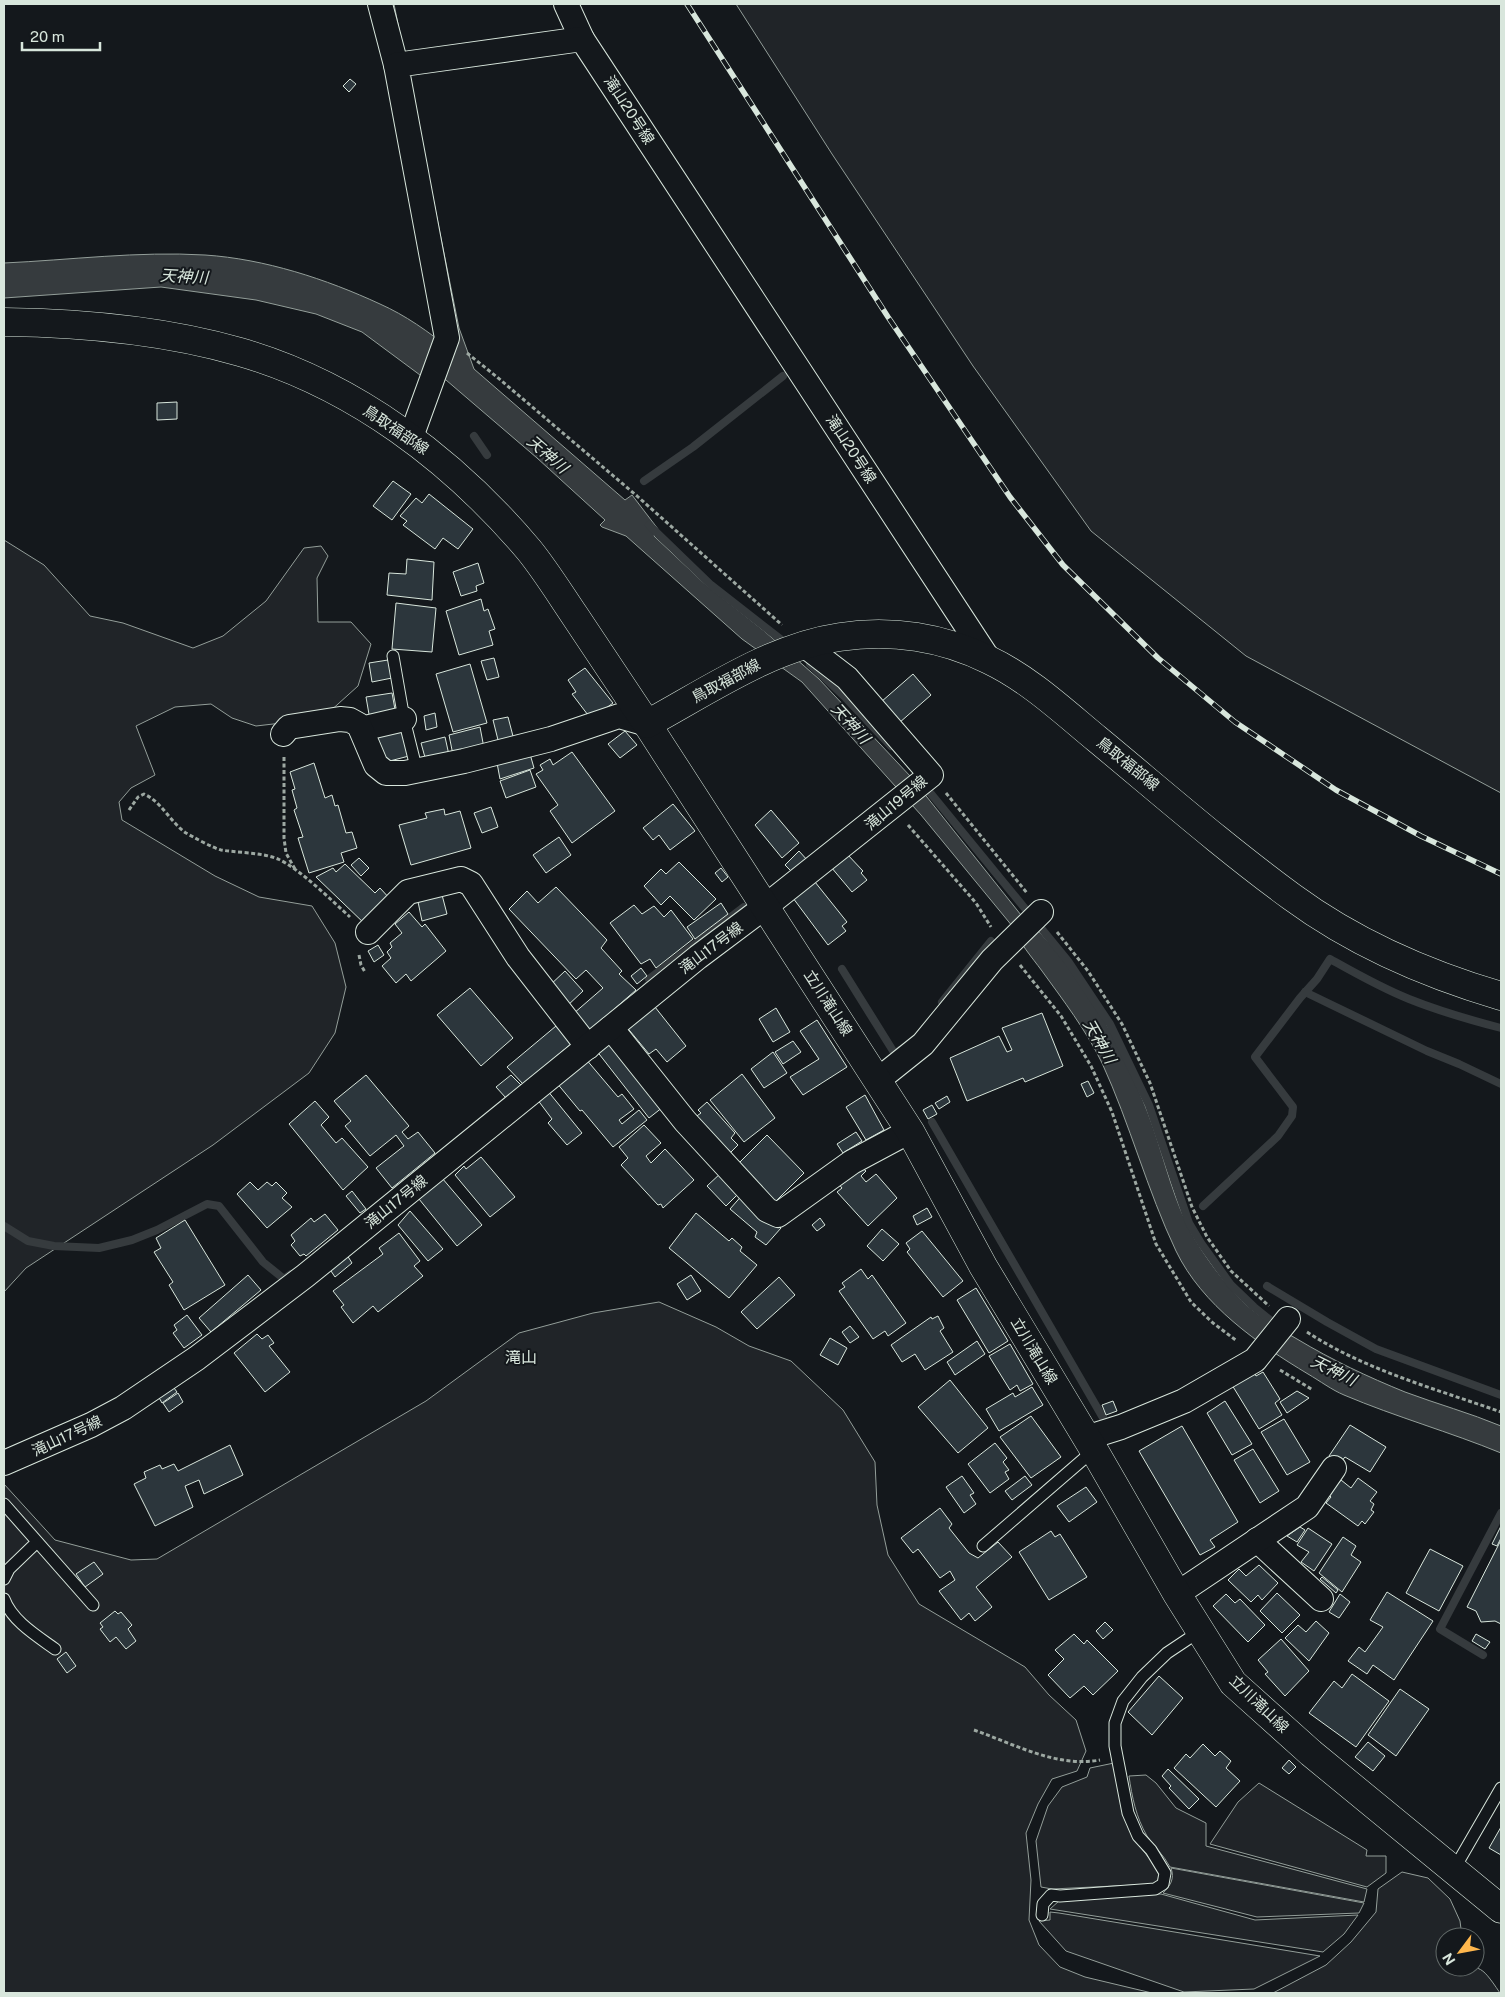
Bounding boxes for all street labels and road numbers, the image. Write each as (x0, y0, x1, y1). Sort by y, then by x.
street label: 滝山20号線 (601, 72, 658, 147)
street label: 鳥取福部線 (360, 402, 432, 458)
street label: 滝山20号線 (823, 411, 880, 486)
street label: 鳥取福部線 (689, 655, 763, 706)
street label: 鳥取福部線 (1094, 733, 1163, 794)
street label: 滝山19号線 (861, 772, 930, 833)
street label: 滝山17号線 (676, 918, 746, 977)
street label: 立川滝山線 (801, 967, 856, 1039)
street label: 滝山17号線 (361, 1171, 430, 1232)
street label: 立川滝山線 (1008, 1314, 1061, 1387)
street label: 滝山17号線 (29, 1412, 104, 1459)
street label: 立川滝山線 (1226, 1671, 1292, 1736)

